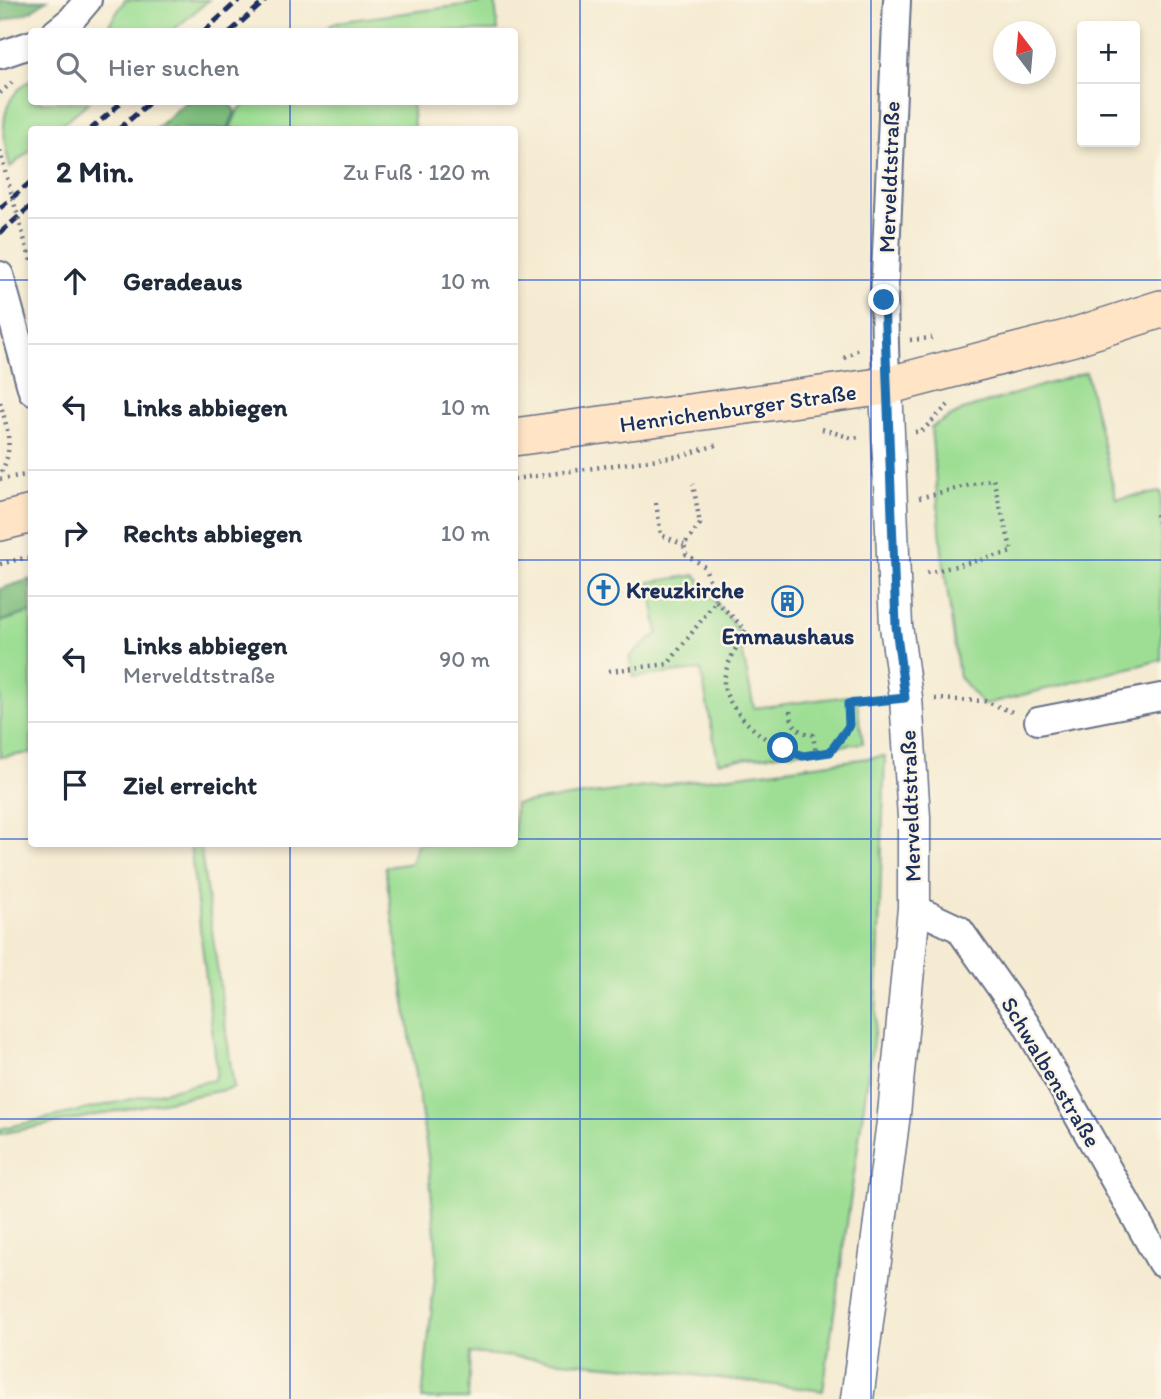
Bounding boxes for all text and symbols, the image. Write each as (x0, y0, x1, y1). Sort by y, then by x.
north arrow (993, 21, 1056, 84)
map controls (1077, 21, 1140, 147)
button: + (1077, 21, 1140, 84)
search box (28, 28, 518, 105)
icon: search (52, 48, 90, 86)
text: Hier suchen (108, 51, 240, 83)
button: − (1077, 84, 1140, 147)
street label: Merveldtstraße (872, 100, 906, 254)
text: 2 Min. (56, 153, 134, 190)
text: Zu Fuß · 120 m (343, 158, 490, 186)
icon: ahead (56, 262, 94, 300)
text: Geradeaus (123, 265, 242, 297)
text: 10 m (441, 267, 490, 295)
route end (868, 284, 899, 315)
street label: Henrichenburger Straße (618, 378, 858, 438)
icon: left (56, 388, 94, 426)
text: Links abbiegen (123, 391, 288, 423)
text: 10 m (441, 393, 490, 421)
icon: right (56, 514, 94, 552)
text: Rechts abbiegen (123, 517, 302, 549)
text: 10 m (441, 519, 490, 547)
church icon: Kreuzkirche (586, 573, 620, 607)
place label: Kreuzkirche (626, 576, 744, 604)
building icon: Emmaushaus (771, 585, 805, 619)
place label: Emmaushaus (722, 622, 854, 650)
text: Links abbiegen (123, 629, 288, 661)
icon: left (56, 640, 94, 678)
text: 90 m (439, 645, 490, 673)
text: Merveldtstraße (123, 661, 275, 689)
street label: Merveldtstraße (893, 729, 927, 883)
route start (767, 732, 798, 763)
icon: arrive (56, 766, 94, 804)
text: Ziel erreicht (123, 769, 257, 801)
street label: Schwalbenstraße (995, 992, 1107, 1152)

